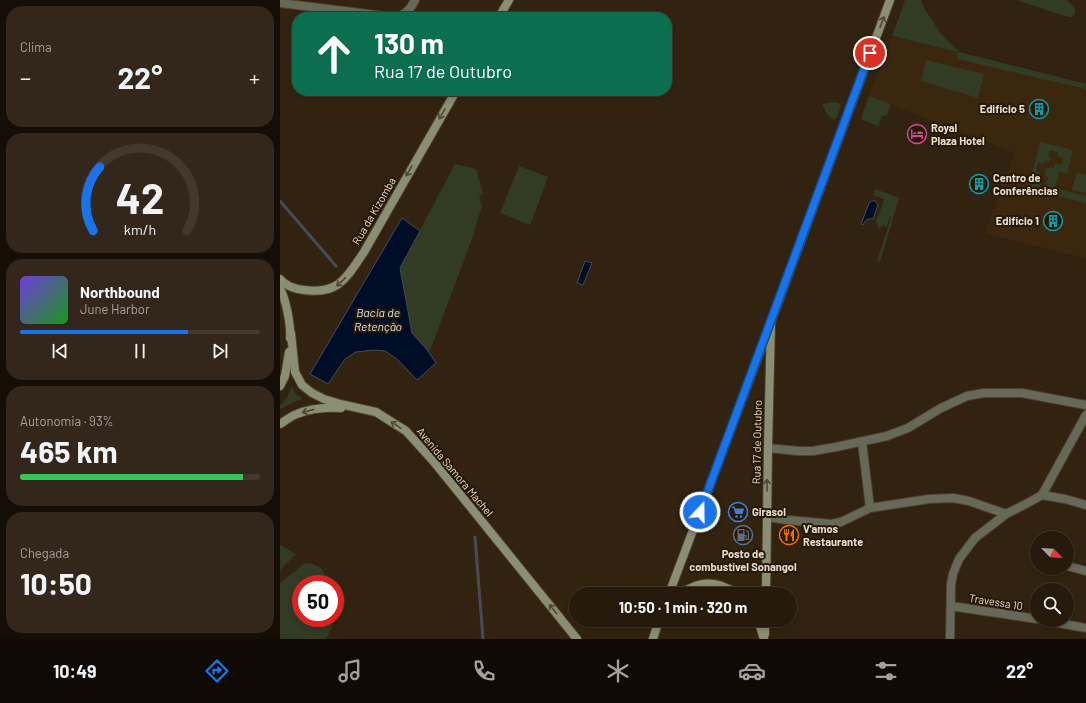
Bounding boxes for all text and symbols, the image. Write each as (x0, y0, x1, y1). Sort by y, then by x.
one-way arrow (878, 17, 886, 29)
text: 130 m (374, 26, 444, 60)
icon: ahead (308, 28, 360, 80)
pin (853, 36, 887, 70)
text: Clima (20, 39, 52, 55)
icon: arrive (859, 42, 881, 64)
text: 22° (118, 59, 162, 95)
text: Rua 17 de Outubro (374, 60, 512, 82)
text: − (20, 64, 31, 90)
text: + (249, 64, 260, 90)
building icon: Edifício 5 (1028, 98, 1050, 120)
place label: Edifício 5 (980, 102, 1025, 115)
one-way arrow (437, 108, 445, 120)
place label: Royal Plaza Hotel (931, 121, 985, 147)
hotel icon: Royal Plaza Hotel (906, 123, 928, 145)
one-way arrow (405, 165, 413, 177)
place label: Centro de Conferências (993, 171, 1058, 197)
text: 42 (116, 172, 164, 222)
building icon: Centro de Conferências (968, 173, 990, 195)
street label: Rua da Kizomba (349, 175, 398, 247)
building icon: Edifício 1 (1042, 210, 1064, 232)
place label: Edifício 1 (996, 214, 1039, 227)
text: km/h (124, 220, 156, 237)
one-way arrow (336, 277, 346, 286)
text: Northbound (80, 283, 160, 301)
text: June Harbor (80, 301, 150, 317)
water label: Bacia de Retenção (354, 305, 402, 333)
icon: previous (49, 340, 71, 362)
icon: pause (129, 340, 151, 362)
icon: next (209, 340, 231, 362)
street label: Rua 17 de Outubro (749, 400, 764, 484)
one-way arrow (301, 408, 314, 415)
text: Autonomia · 93% (20, 413, 114, 429)
one-way arrow (391, 421, 402, 429)
street label: Avenida Samora Machel (414, 425, 496, 519)
text: 465 km (20, 433, 117, 469)
one-way arrow (763, 479, 771, 492)
position arrow (679, 491, 721, 533)
supermarket icon: Girasol (727, 501, 749, 523)
place label: Girasol (752, 505, 786, 518)
place label: V'amos Restaurante (803, 522, 863, 548)
fuel station icon: Posto de combustível Sonangol (732, 524, 754, 546)
restaurant icon: V'amos Restaurante (778, 524, 800, 546)
north arrow (1030, 531, 1074, 575)
map controls (1030, 531, 1074, 627)
text: Chegada (20, 545, 69, 561)
place label: Posto de combustível Sonangol (689, 547, 797, 573)
text: 10:50 (20, 565, 92, 601)
speed limit sign: 50 (292, 575, 344, 627)
button: search (1030, 583, 1074, 627)
street label: Travessa 10 (968, 591, 1024, 612)
text: 10:50 · 1 min · 320 m (619, 598, 747, 616)
one-way arrow (549, 603, 557, 614)
icon: directions (203, 657, 231, 685)
icon: music (336, 657, 364, 685)
icon: phone (470, 657, 498, 685)
icon: climate (604, 657, 632, 685)
icon: car (738, 657, 766, 685)
icon: filters (872, 657, 900, 685)
text: 10:49 (53, 660, 97, 682)
text: 22° (1006, 660, 1033, 682)

